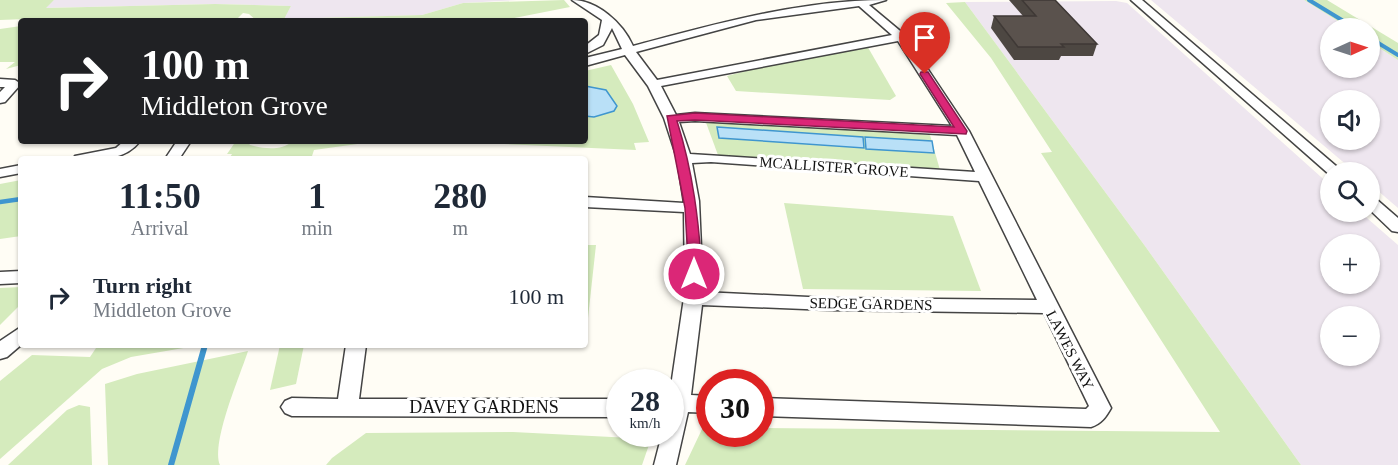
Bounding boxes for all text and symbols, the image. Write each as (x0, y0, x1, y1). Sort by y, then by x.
pin (899, 12, 950, 74)
north arrow (1320, 18, 1380, 78)
map controls (1320, 18, 1380, 366)
icon: arrive (908, 21, 941, 54)
icon: right (42, 42, 120, 120)
text: 100 m (141, 42, 250, 88)
button: sound (1320, 90, 1380, 150)
text: Middleton Grove (141, 91, 328, 121)
street label: MCALLISTER GROVE (759, 154, 909, 180)
button: search (1320, 162, 1380, 222)
text: 11:50 (119, 176, 201, 216)
text: 1 (308, 176, 326, 216)
text: 280 (433, 176, 487, 216)
text: Arrival (131, 217, 189, 239)
text: min (301, 217, 333, 239)
text: m (452, 217, 468, 239)
button: + (1320, 234, 1380, 294)
position arrow (662, 242, 726, 306)
text: Turn right (93, 273, 192, 298)
icon: right (42, 281, 75, 314)
text: 100 m (508, 284, 564, 309)
street label: SEDGE GARDENS (809, 295, 933, 313)
text: Middleton Grove (93, 299, 231, 321)
button: − (1320, 306, 1380, 366)
street label: LAWES WAY (1043, 308, 1097, 392)
speed limit sign: 30 (696, 369, 774, 447)
text: 28 (630, 384, 660, 417)
street label: DAVEY GARDENS (409, 397, 559, 417)
text: km/h (630, 415, 660, 431)

